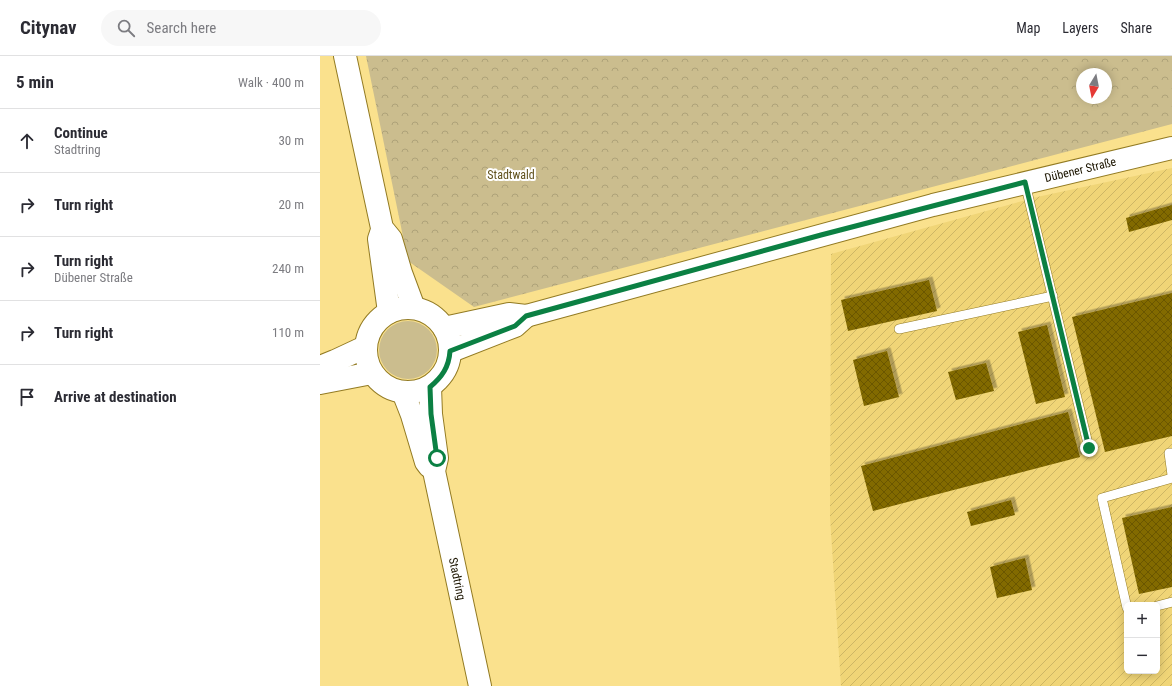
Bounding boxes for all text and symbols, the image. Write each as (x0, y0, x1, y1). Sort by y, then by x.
search box (101, 10, 381, 46)
text: Citynav (20, 16, 77, 39)
icon: search (115, 17, 137, 39)
text: Search here (147, 19, 216, 37)
text: Map (1016, 20, 1040, 36)
text: Layers (1062, 20, 1099, 36)
text: Share (1121, 20, 1152, 36)
north arrow (1076, 68, 1112, 104)
text: 5 min (16, 72, 54, 92)
text: Walk · 400 m (238, 75, 304, 90)
text: Continue (54, 124, 108, 142)
icon: ahead (16, 130, 38, 152)
text: 30 m (278, 133, 304, 148)
text: Stadtring (54, 142, 101, 157)
street label: Dübener Straße (1043, 154, 1118, 185)
park label: Stadtwald (487, 168, 535, 182)
icon: right (16, 194, 38, 216)
text: Turn right (54, 196, 113, 214)
text: 20 m (278, 197, 304, 212)
text: Turn right (54, 252, 113, 270)
icon: right (16, 258, 38, 280)
text: 240 m (272, 261, 304, 276)
text: Dübener Straße (54, 270, 133, 285)
icon: right (16, 322, 38, 344)
text: Turn right (54, 324, 113, 342)
text: 110 m (272, 325, 304, 340)
icon: arrive (16, 386, 38, 408)
text: Arrive at destination (54, 388, 177, 406)
route end (1080, 439, 1098, 457)
route start (428, 449, 446, 467)
street label: Stadtring (446, 556, 468, 601)
map controls (1124, 602, 1160, 674)
button: + (1124, 602, 1160, 638)
button: − (1124, 638, 1160, 674)

